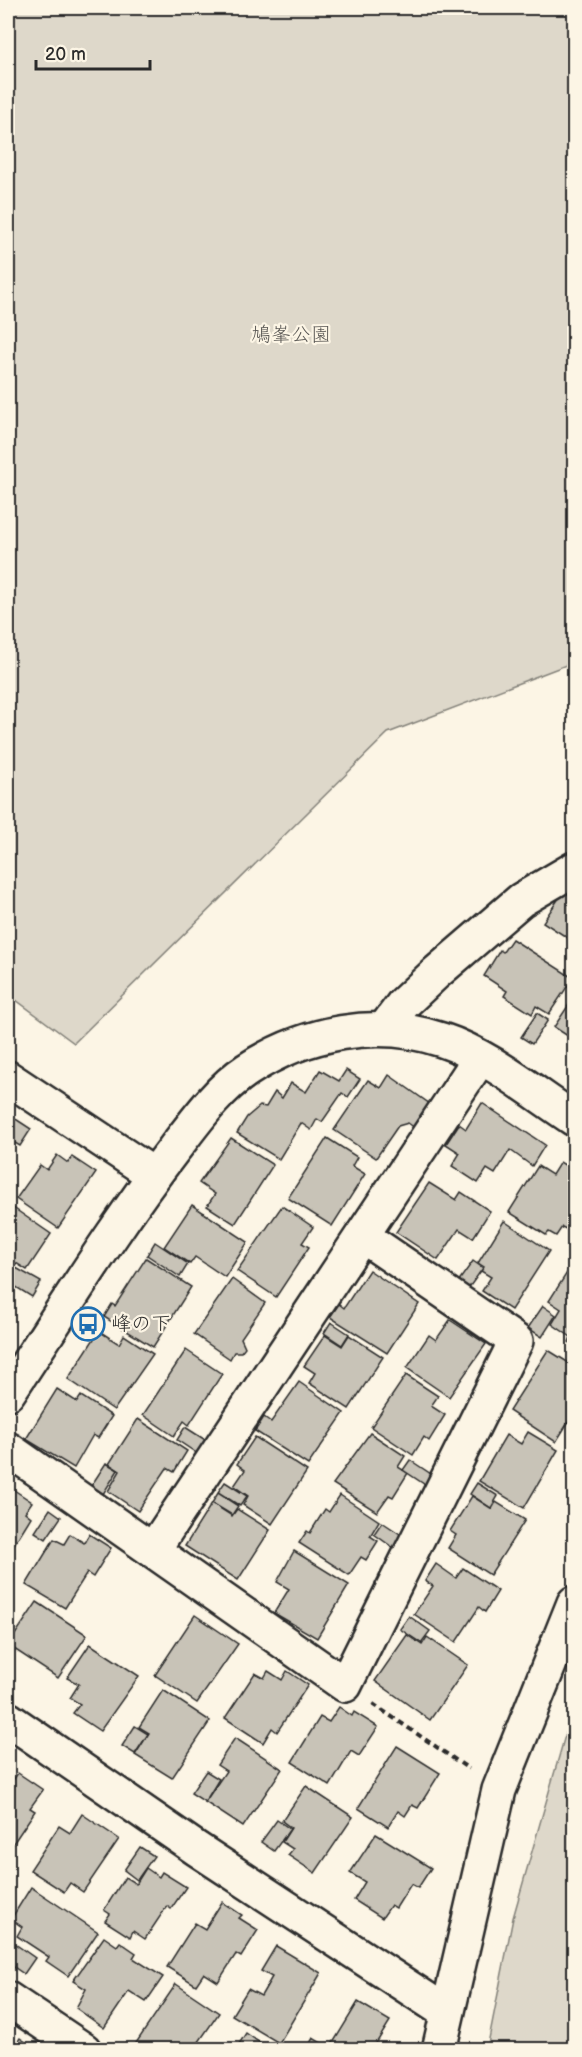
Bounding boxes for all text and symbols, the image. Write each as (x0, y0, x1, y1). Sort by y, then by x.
scale bar (36, 33, 150, 71)
text: 20 m (45, 44, 86, 65)
park label: 鳩峯公園 (251, 323, 331, 347)
bus stop icon: 峰の下 (70, 1306, 106, 1342)
place label: 峰の下 (111, 1312, 171, 1336)

